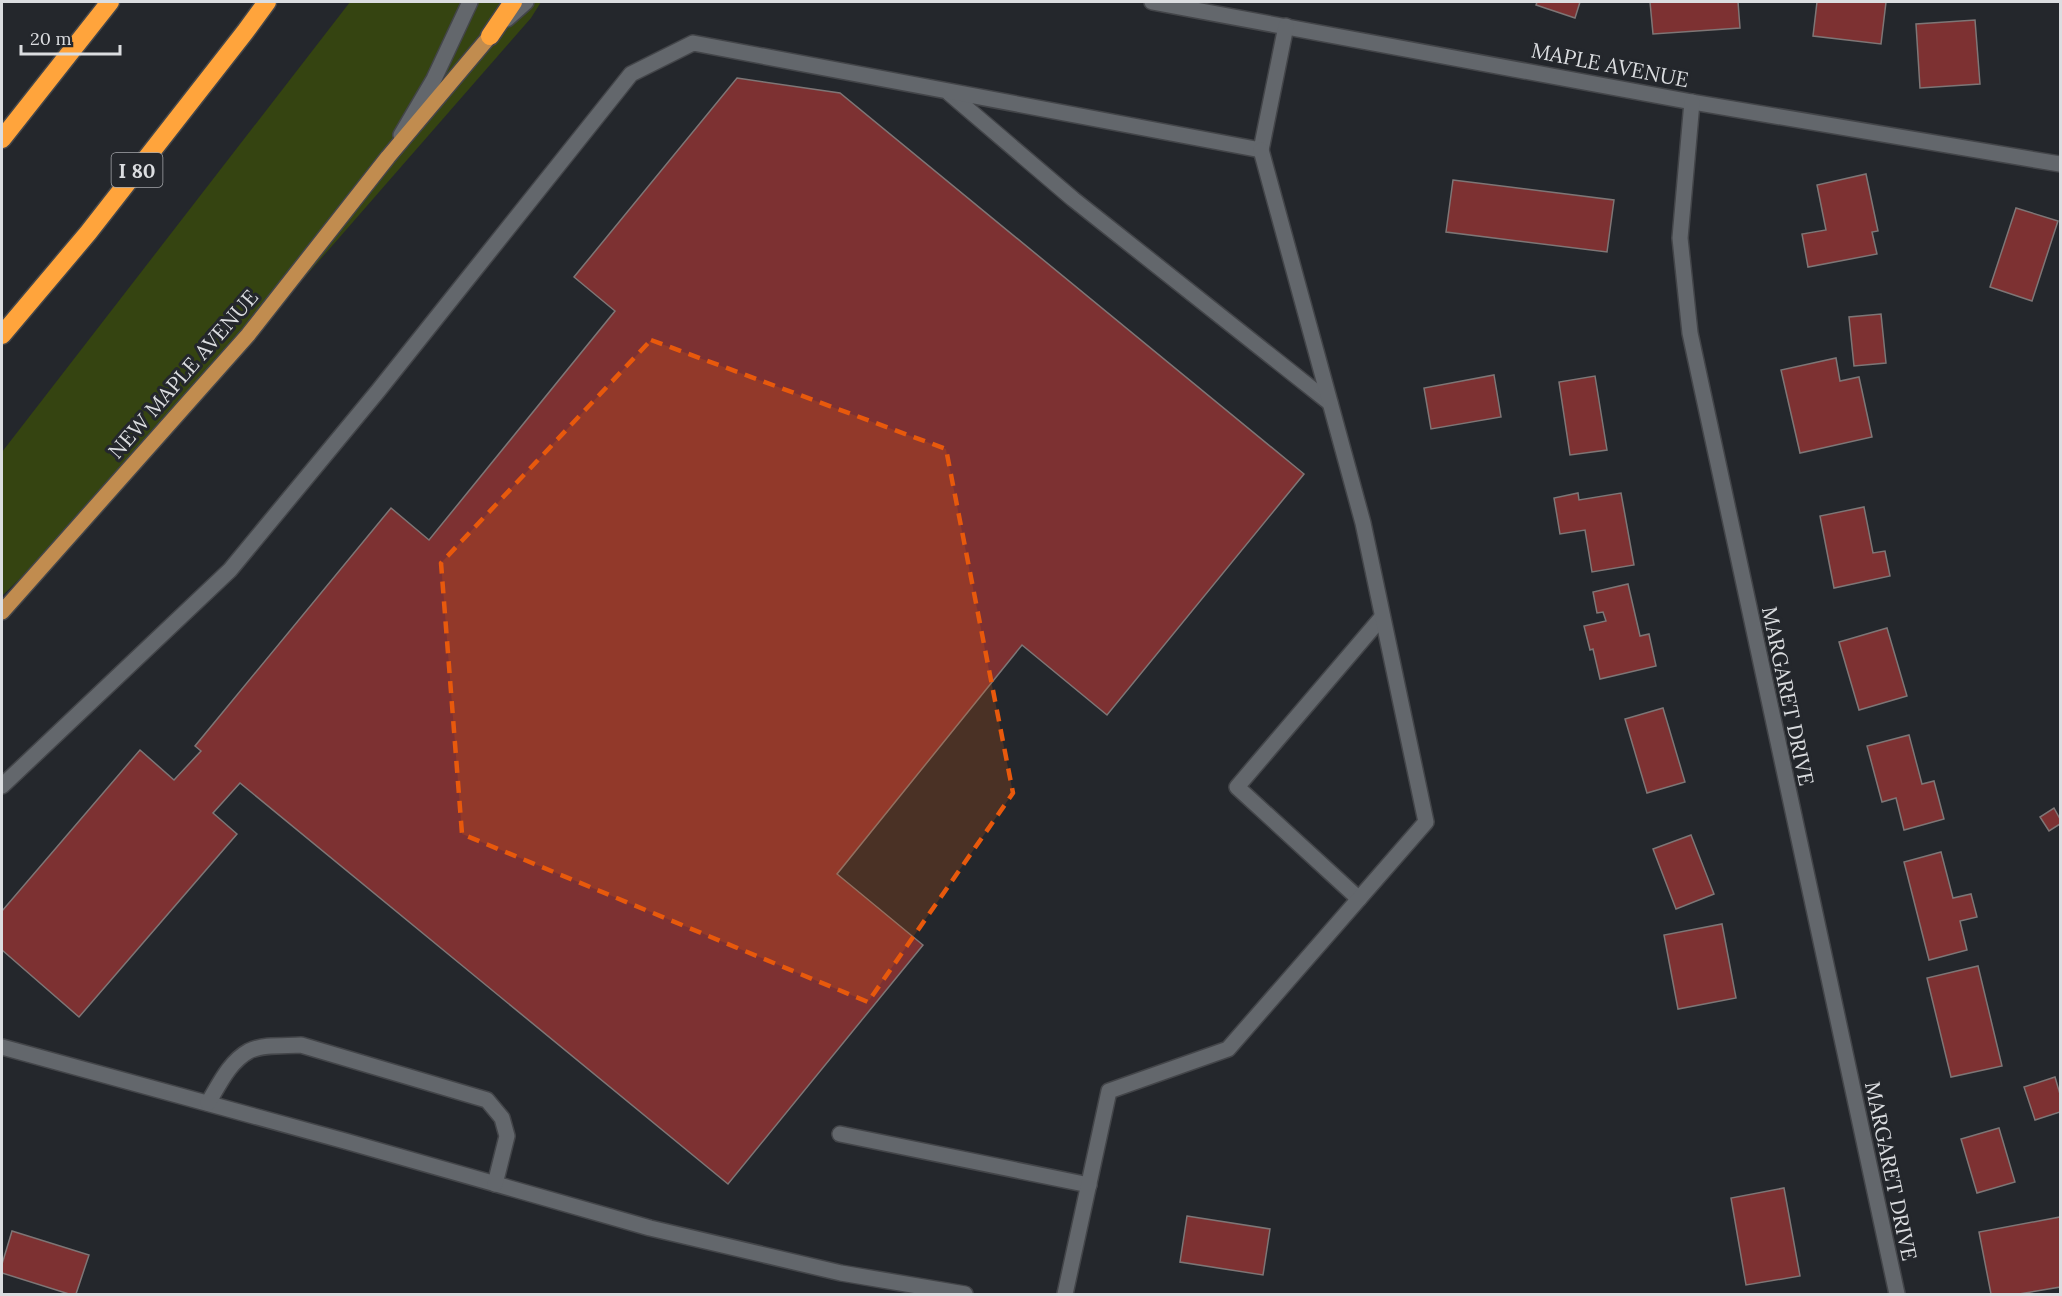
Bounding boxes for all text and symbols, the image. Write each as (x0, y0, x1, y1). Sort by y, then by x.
scale bar (21, 18, 120, 56)
text: 20 m (30, 27, 72, 50)
street label: MAPLE AVENUE (1529, 37, 1691, 93)
road number: I 80 (112, 153, 162, 187)
street label: NEW MAPLE AVENUE (102, 284, 264, 464)
street label: MARGARET DRIVE (1756, 604, 1820, 788)
street label: MARGARET DRIVE (1859, 1079, 1923, 1263)

